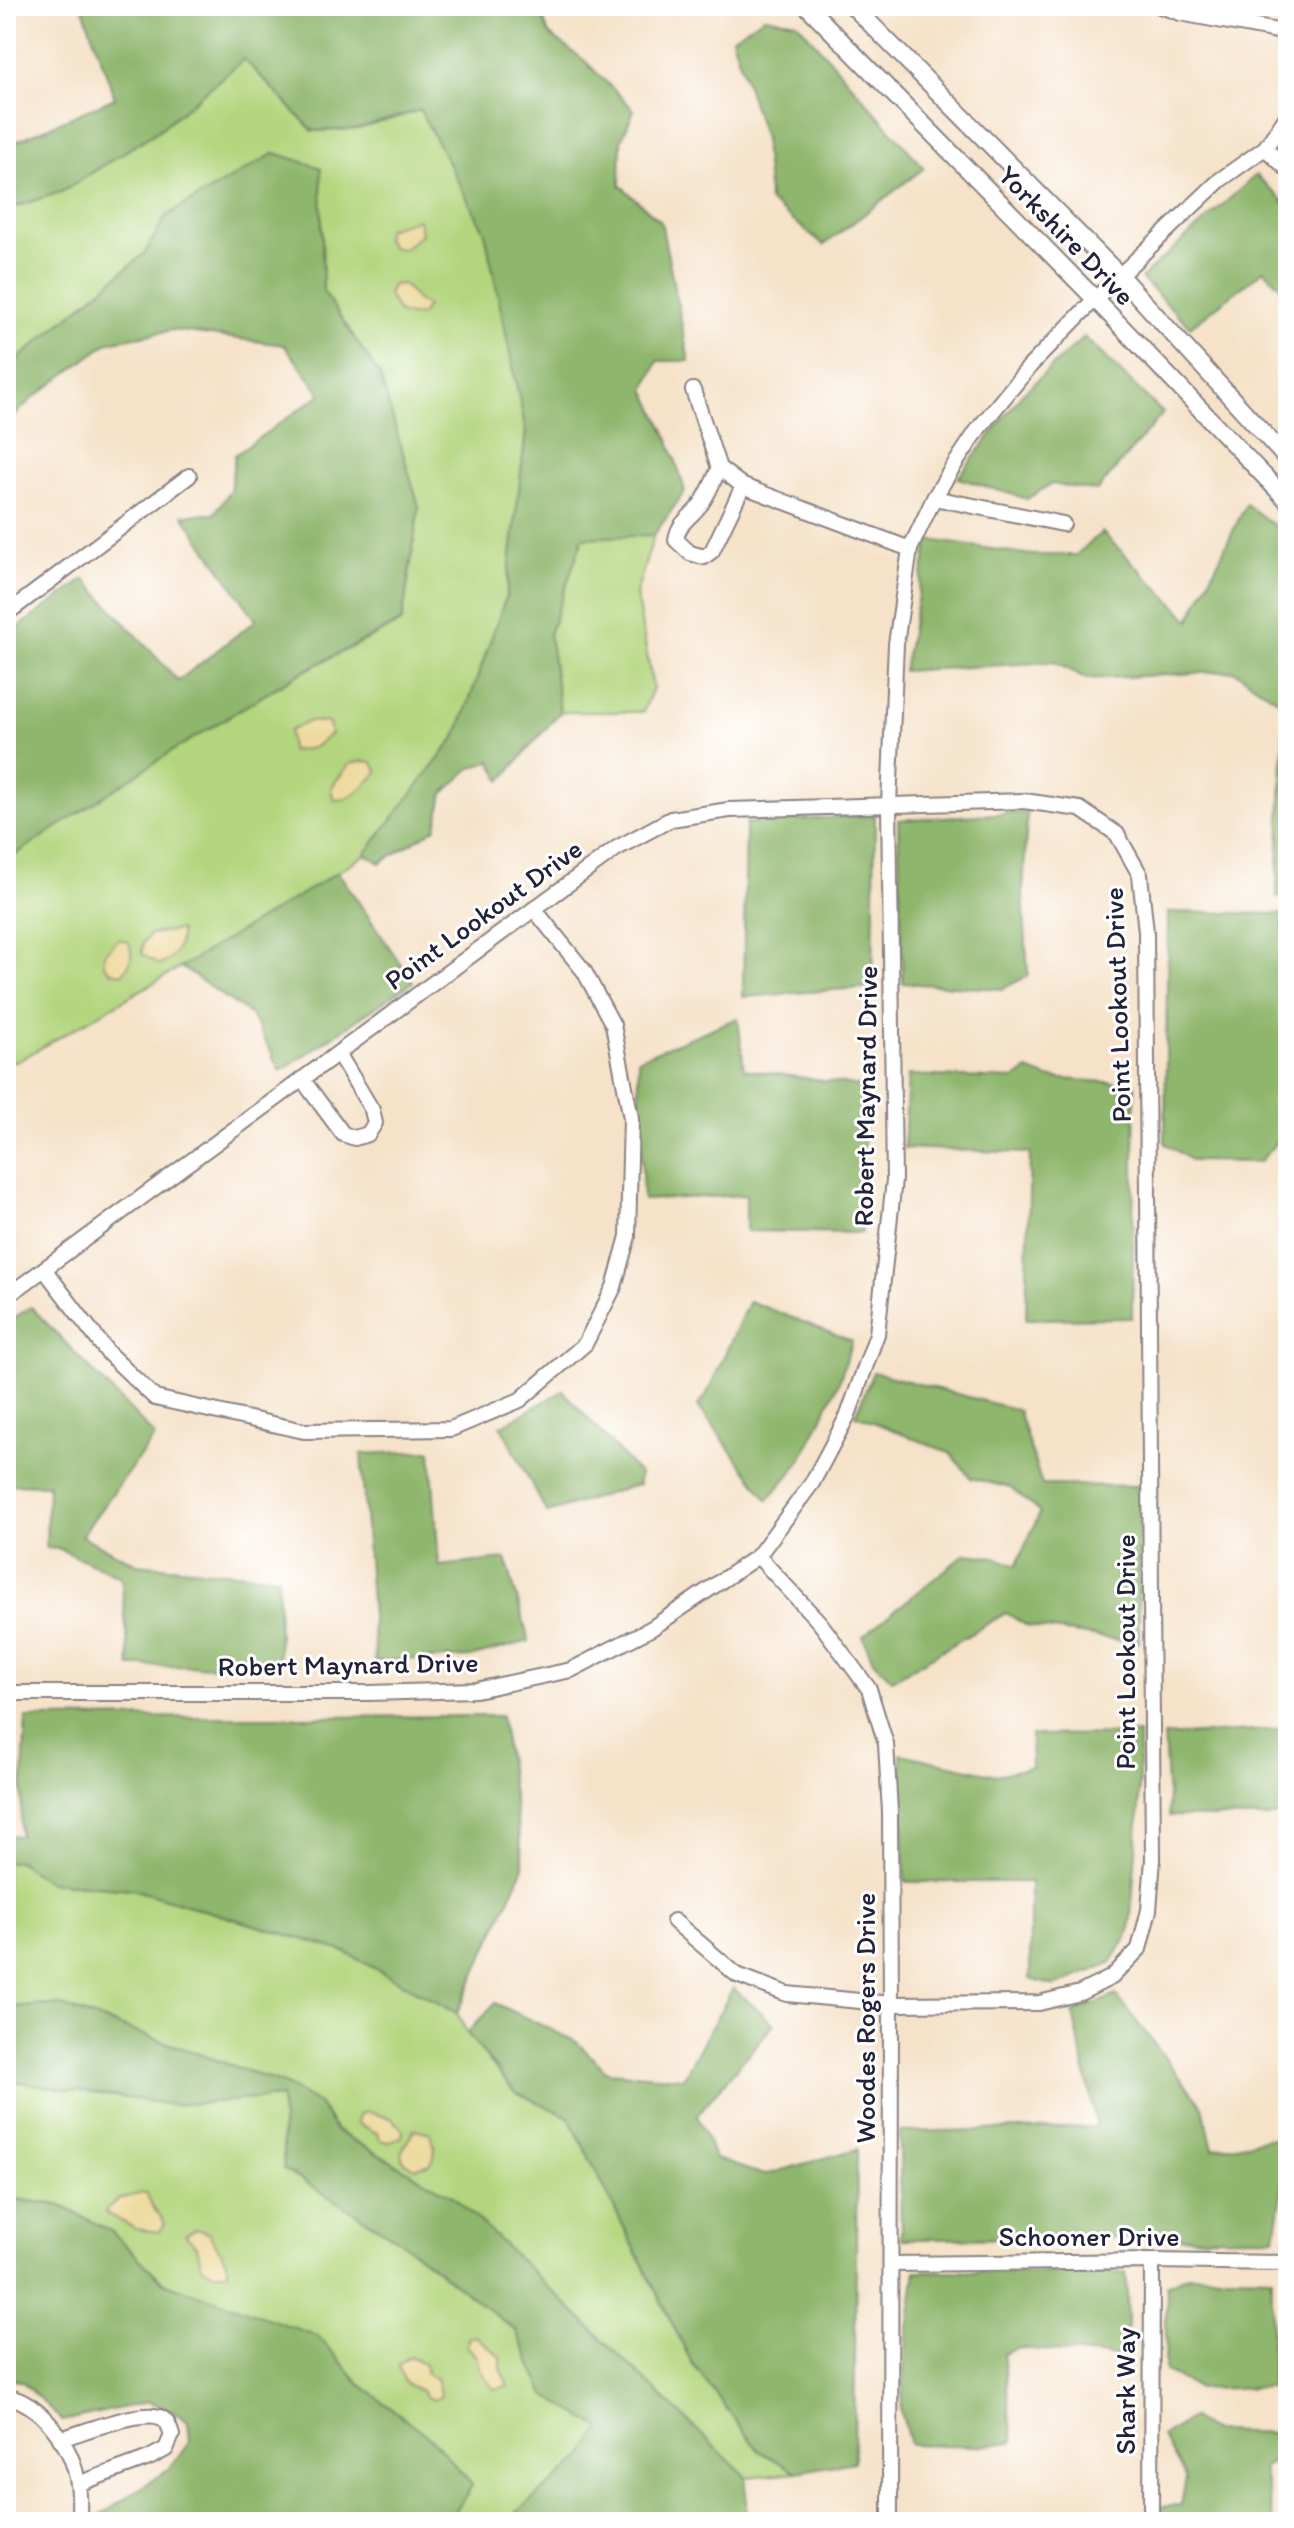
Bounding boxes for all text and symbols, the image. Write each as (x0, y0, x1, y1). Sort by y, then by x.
street label: Yorkshire Drive (992, 158, 1142, 312)
street label: Point Lookout Drive (378, 831, 588, 997)
street label: Point Lookout Drive (1096, 887, 1138, 1123)
street label: Robert Maynard Drive (846, 965, 884, 1227)
street label: Point Lookout Drive (1108, 1534, 1142, 1770)
street label: Robert Maynard Drive (217, 1645, 479, 1683)
street label: Woodes Rogers Drive (848, 1893, 882, 2143)
street label: Schooner Drive (998, 2219, 1180, 2253)
street label: Shark Way (1108, 2327, 1142, 2455)

